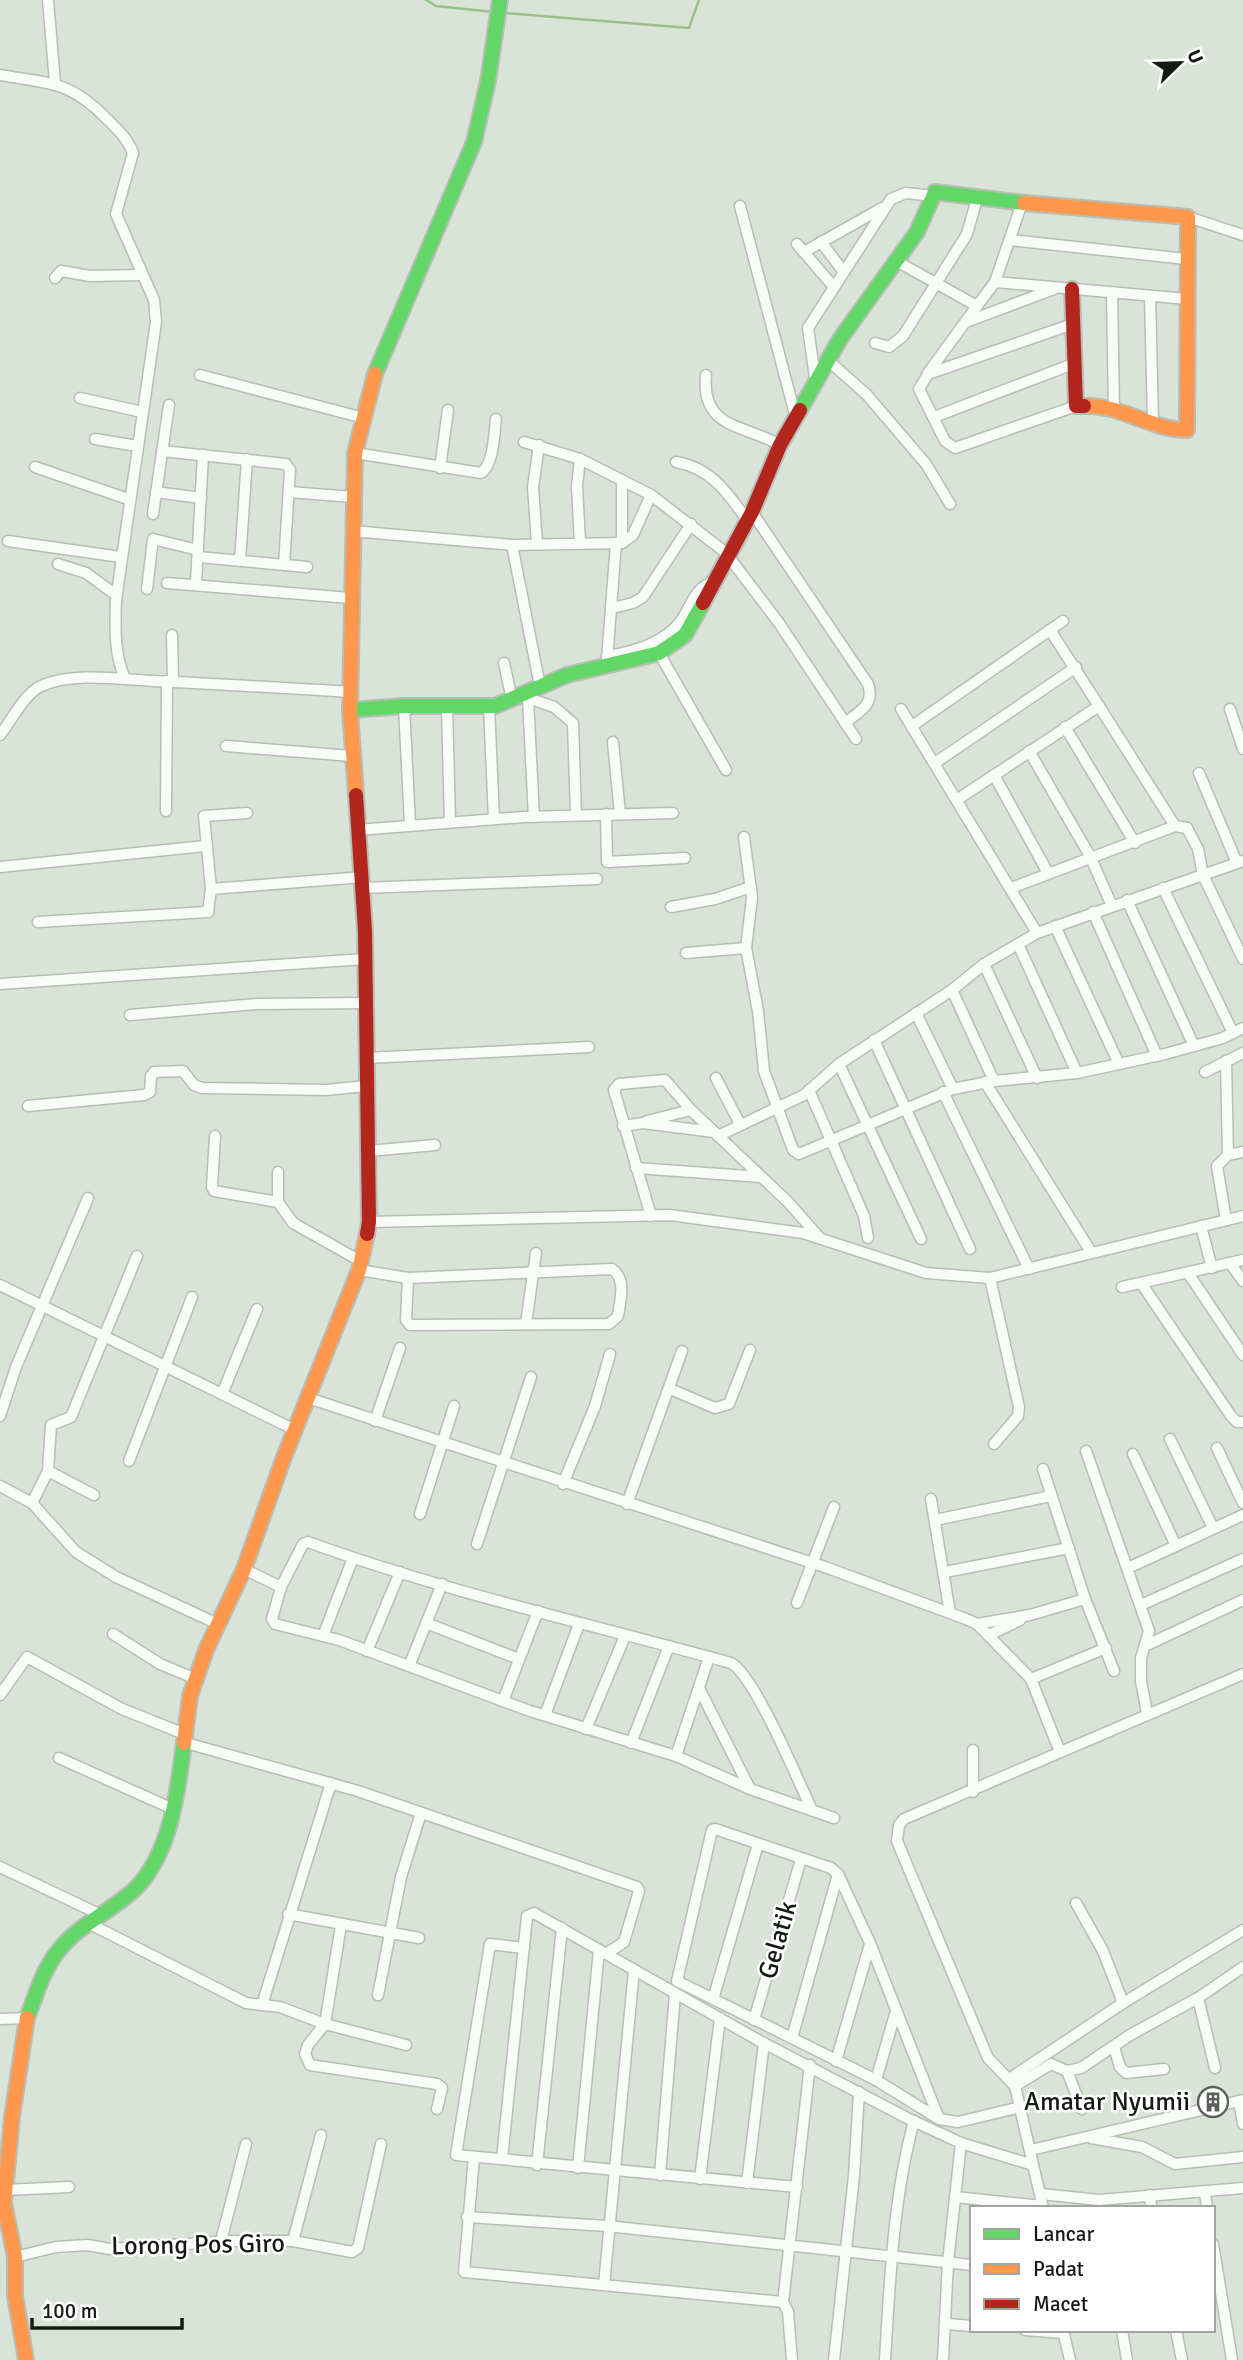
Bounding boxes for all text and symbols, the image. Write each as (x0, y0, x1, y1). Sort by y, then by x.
north arrow (1145, 28, 1215, 98)
text: U (1181, 46, 1208, 67)
street label: Gelatik (752, 1897, 804, 1983)
building icon: Amatar Nyumii (1196, 2085, 1230, 2119)
place label: Amatar Nyumii (1024, 2086, 1190, 2118)
legend (970, 2206, 1215, 2332)
text: Lancar (1033, 2221, 1094, 2247)
street label: Lorong Pos Giro (111, 2227, 285, 2263)
text: Padat (1033, 2256, 1084, 2282)
scale bar (32, 2286, 182, 2330)
text: Macet (1033, 2291, 1088, 2317)
text: 100 m (42, 2298, 97, 2324)

